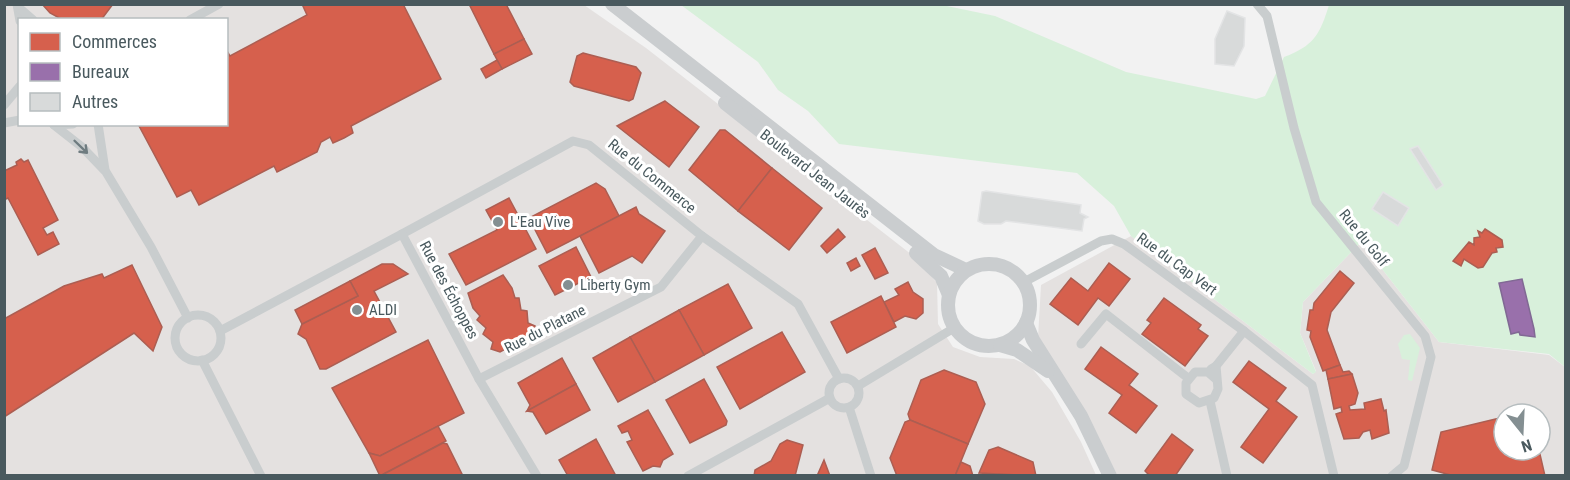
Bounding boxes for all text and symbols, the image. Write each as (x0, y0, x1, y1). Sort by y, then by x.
legend (18, 18, 228, 126)
text: Commerces (72, 31, 157, 52)
text: Bureaux (72, 61, 130, 82)
text: Autres (72, 91, 118, 112)
street label: Boulevard Jean Jaurès (757, 126, 874, 223)
street label: Rue du Commerce (604, 135, 700, 217)
one-way arrow (74, 140, 89, 155)
street label: Rue du Golf (1335, 206, 1393, 270)
place label: L'Eau Vive (510, 213, 570, 231)
marker: L'Eau Vive (491, 215, 505, 229)
street label: Rue du Cap Vert (1133, 229, 1221, 299)
street label: Rue des Échoppes (416, 238, 482, 342)
place label: Liberty Gym (580, 276, 650, 294)
marker: Liberty Gym (561, 278, 575, 292)
place label: ALDI (369, 301, 397, 319)
street label: Rue du Platane (501, 301, 589, 357)
marker: ALDI (350, 303, 364, 317)
north arrow (1492, 402, 1552, 462)
text: N (1519, 435, 1534, 456)

